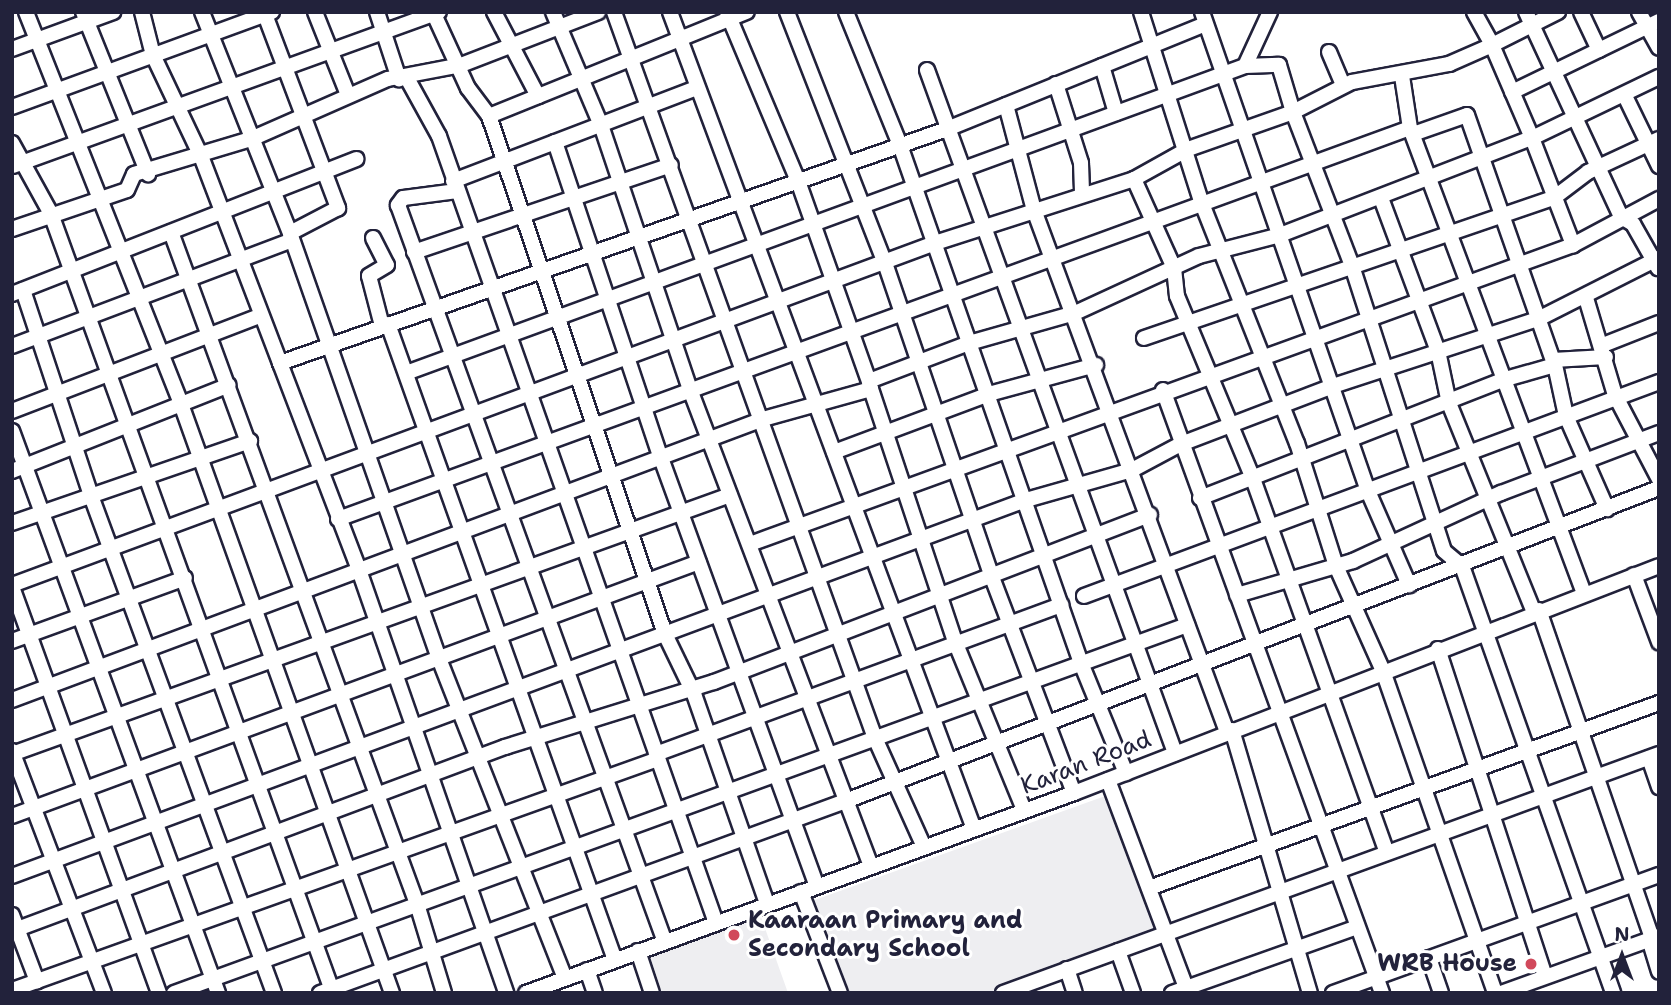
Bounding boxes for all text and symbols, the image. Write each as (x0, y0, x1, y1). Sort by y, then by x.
street label: Karan Road (1017, 725, 1155, 801)
place label: Kaaraan Primary and Secondary School (748, 907, 1022, 963)
north arrow (1587, 921, 1657, 991)
text: N (1614, 922, 1630, 947)
marker: Kaaraan Primary and Secondary School (726, 927, 742, 943)
place label: WRB House (1377, 950, 1517, 978)
marker: WRB House (1523, 956, 1539, 972)

